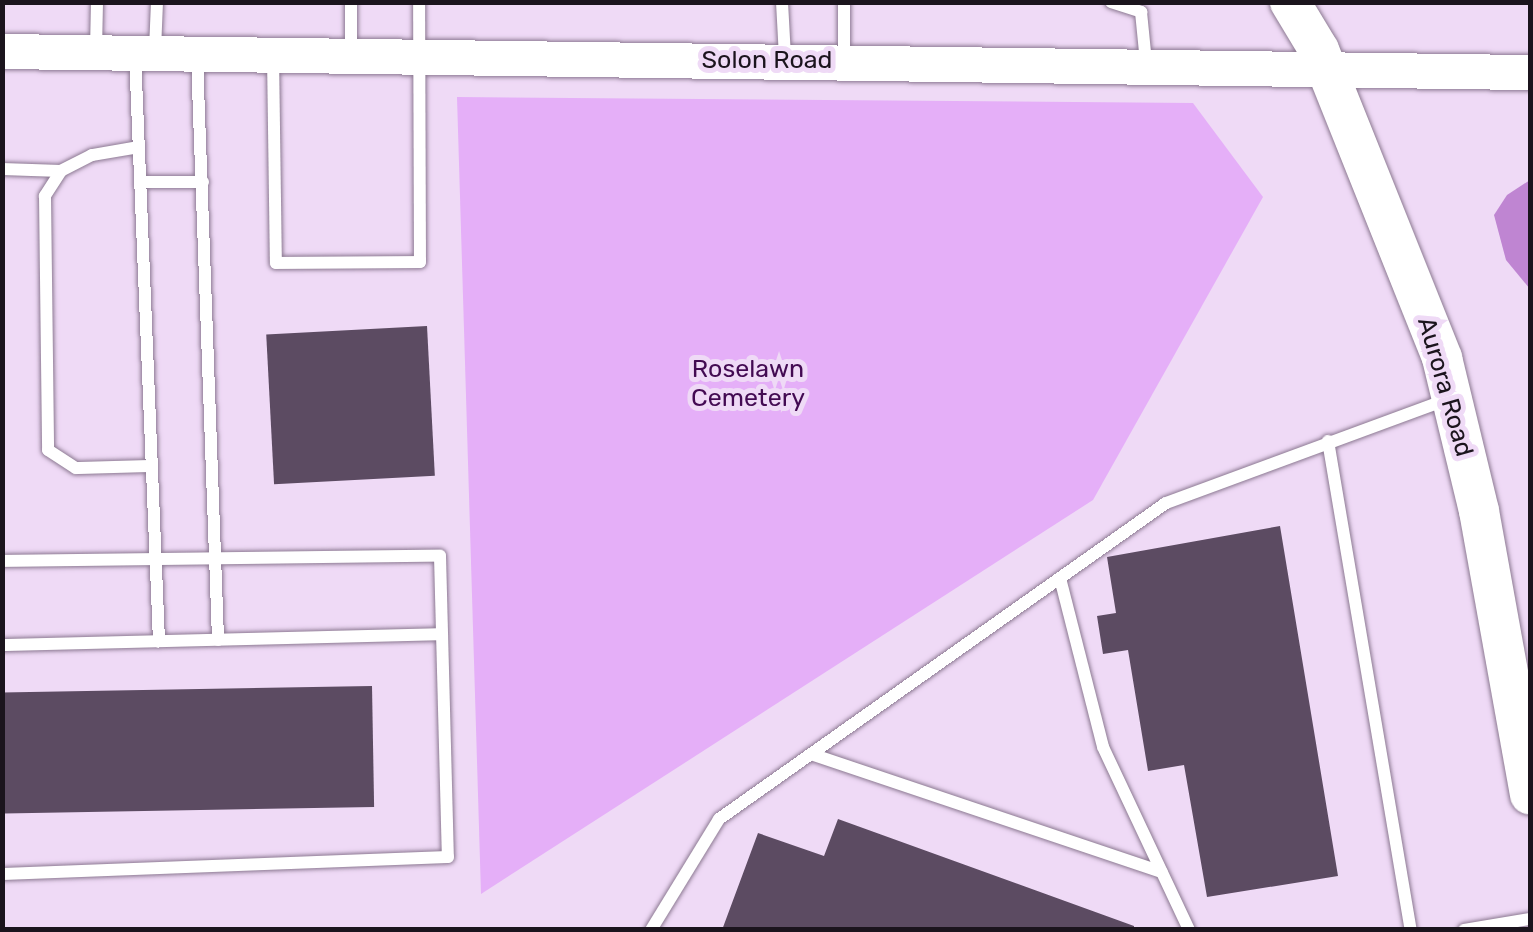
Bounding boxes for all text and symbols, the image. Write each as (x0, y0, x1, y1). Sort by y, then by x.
street label: Solon Road (702, 45, 832, 75)
street label: Aurora Road (1411, 314, 1479, 460)
park label: Roselawn Cemetery (691, 355, 805, 414)

